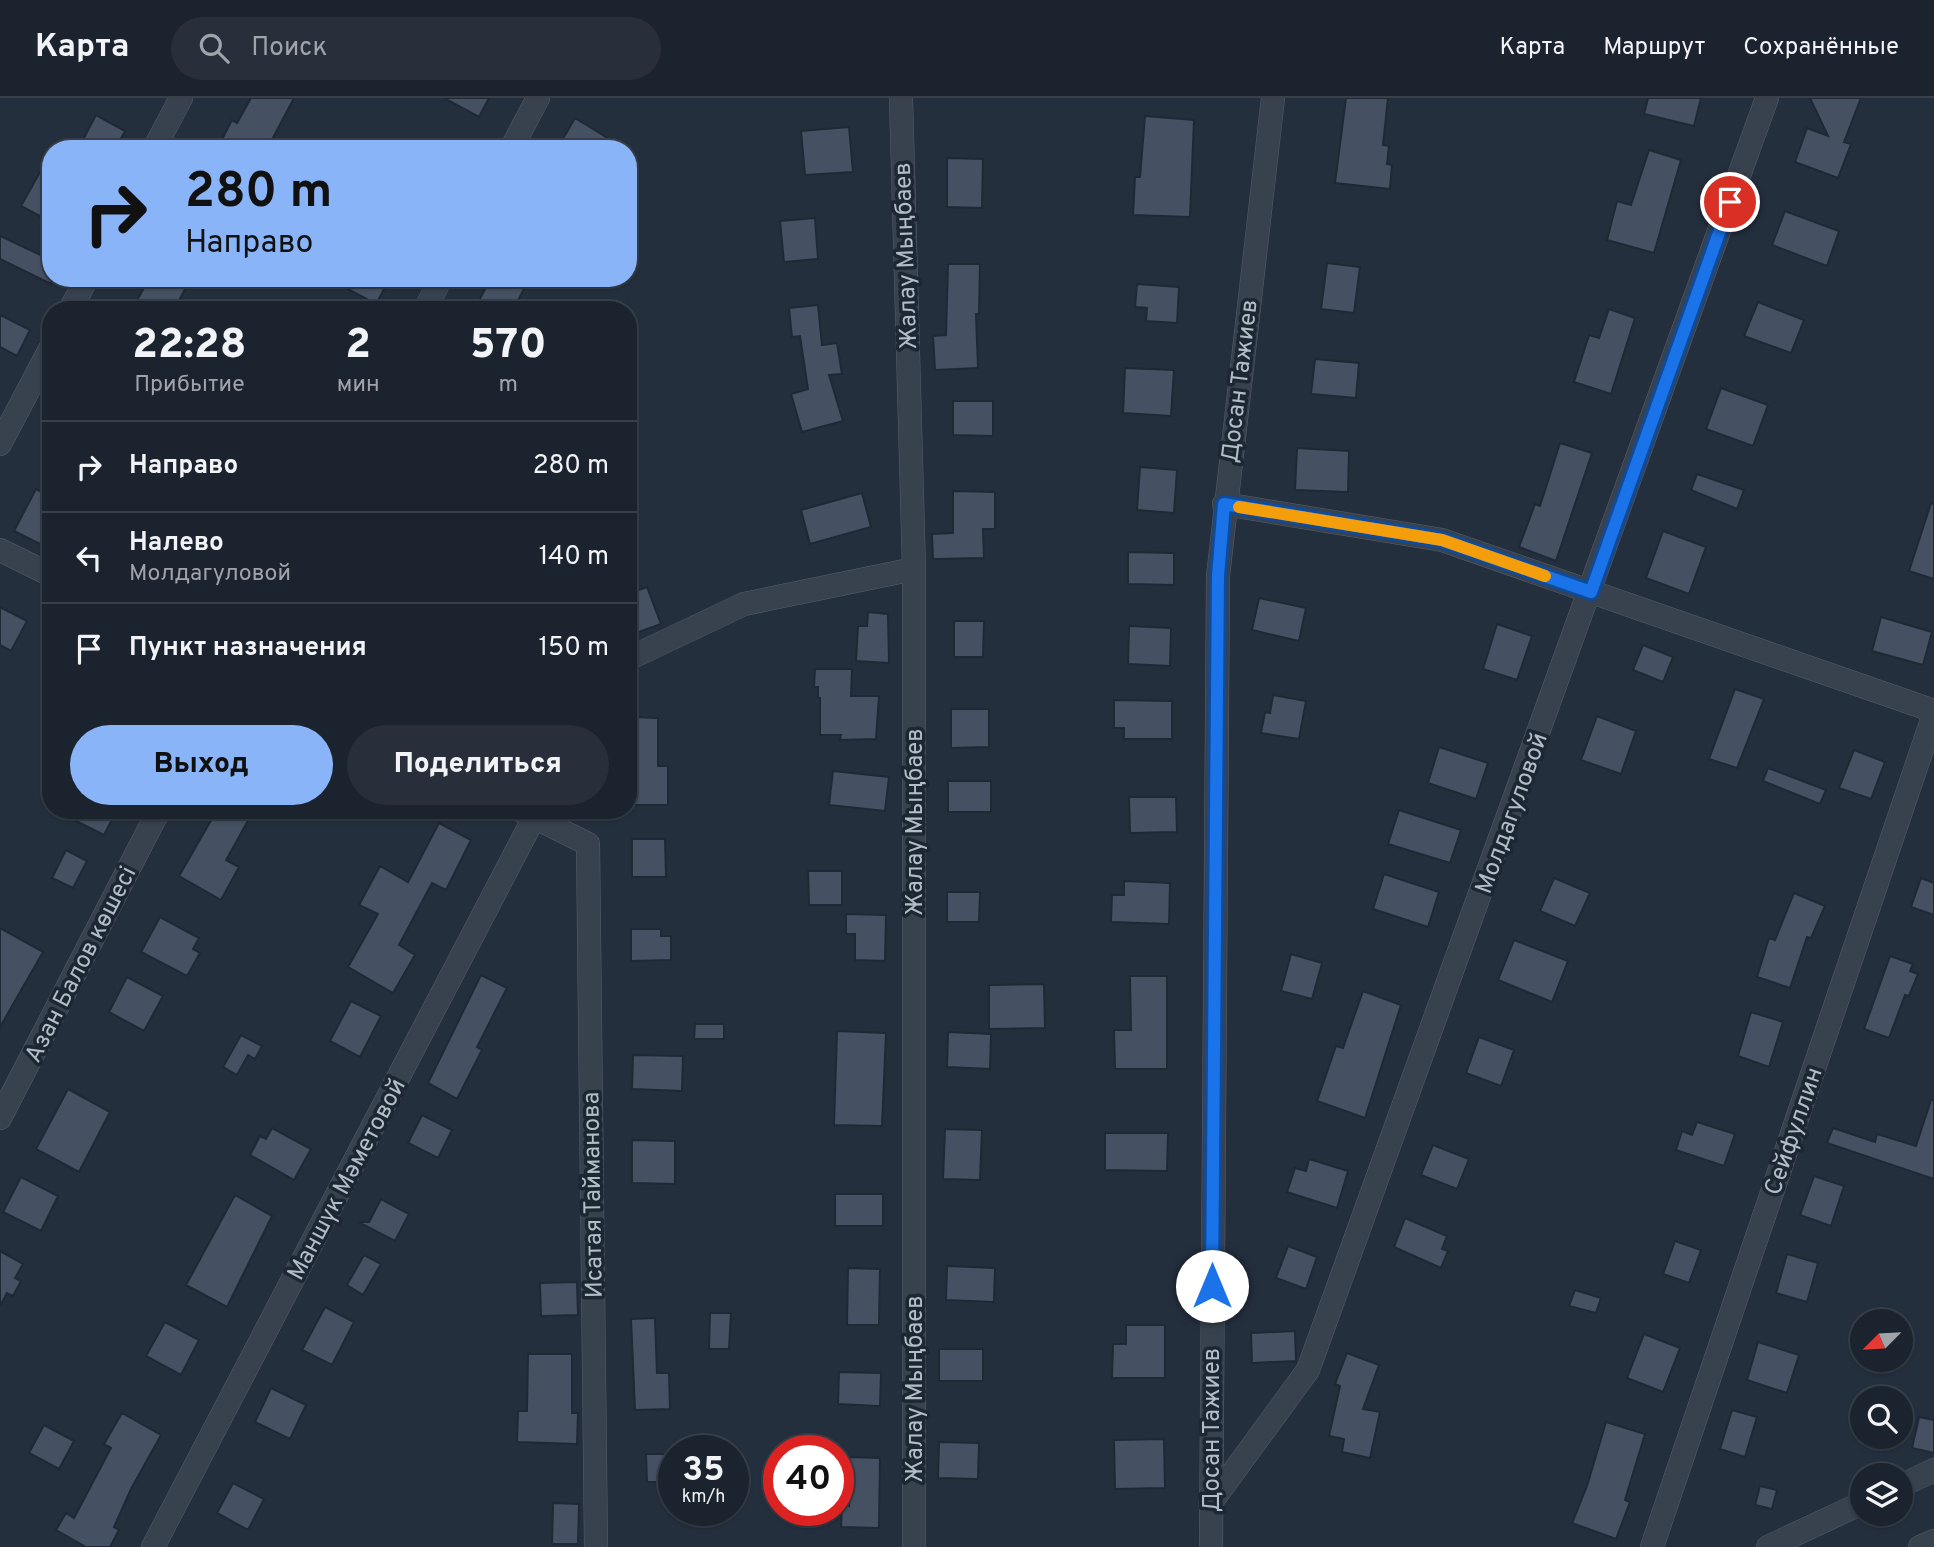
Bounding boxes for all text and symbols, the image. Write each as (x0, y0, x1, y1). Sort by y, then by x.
search box (171, 17, 661, 80)
text: Карта (35, 27, 129, 69)
icon: search (195, 29, 233, 67)
text: Поиск (251, 32, 327, 65)
text: Карта (1499, 33, 1565, 63)
text: Маршрут (1603, 33, 1705, 63)
text: Сохранённые (1743, 33, 1899, 63)
street label: Жалау Мыңбаев (889, 162, 925, 350)
text: 280 m (185, 163, 332, 225)
icon: right (70, 168, 161, 259)
pin (1700, 172, 1760, 232)
icon: arrive (1711, 183, 1749, 221)
text: Направо (185, 224, 313, 264)
street label: Досан Тажиев (1216, 298, 1266, 465)
text: 22:28 (132, 320, 246, 373)
text: 2 (345, 320, 371, 373)
text: 570 (470, 320, 547, 373)
text: Прибытие (134, 371, 245, 400)
text: мин (337, 371, 380, 400)
text: m (499, 371, 518, 400)
icon: right (70, 448, 108, 486)
text: Направо (129, 450, 238, 483)
text: 280 m (533, 450, 609, 483)
text: Налево (129, 527, 224, 560)
icon: left (70, 539, 108, 577)
text: 140 m (539, 541, 609, 574)
text: Молдагуловой (129, 560, 291, 589)
icon: arrive (70, 630, 108, 668)
text: Пункт назначения (129, 632, 367, 665)
text: 150 m (538, 632, 609, 665)
button: Выход (70, 725, 333, 805)
button: Поделиться (347, 725, 609, 805)
street label: Жалау Мыңбаев (901, 728, 931, 916)
street label: Молдагуловой (1470, 729, 1556, 898)
street label: Азан Балов көшесі (19, 862, 144, 1068)
street label: Сейфуллин (1759, 1064, 1831, 1200)
street label: Маншүк Мәметовой (282, 1074, 414, 1286)
street label: Исатая Тайманова (577, 1092, 611, 1298)
position arrow (1175, 1249, 1249, 1323)
street label: Жалау Мыңбаев (901, 1295, 931, 1483)
north arrow (1850, 1309, 1913, 1372)
map controls (1850, 1309, 1913, 1526)
street label: Досан Тажиев (1198, 1348, 1228, 1512)
button: search (1850, 1386, 1913, 1449)
speed limit sign: 40 (763, 1435, 854, 1526)
text: 35 (682, 1449, 725, 1493)
button: layers (1850, 1463, 1913, 1526)
text: km/h (682, 1486, 725, 1509)

